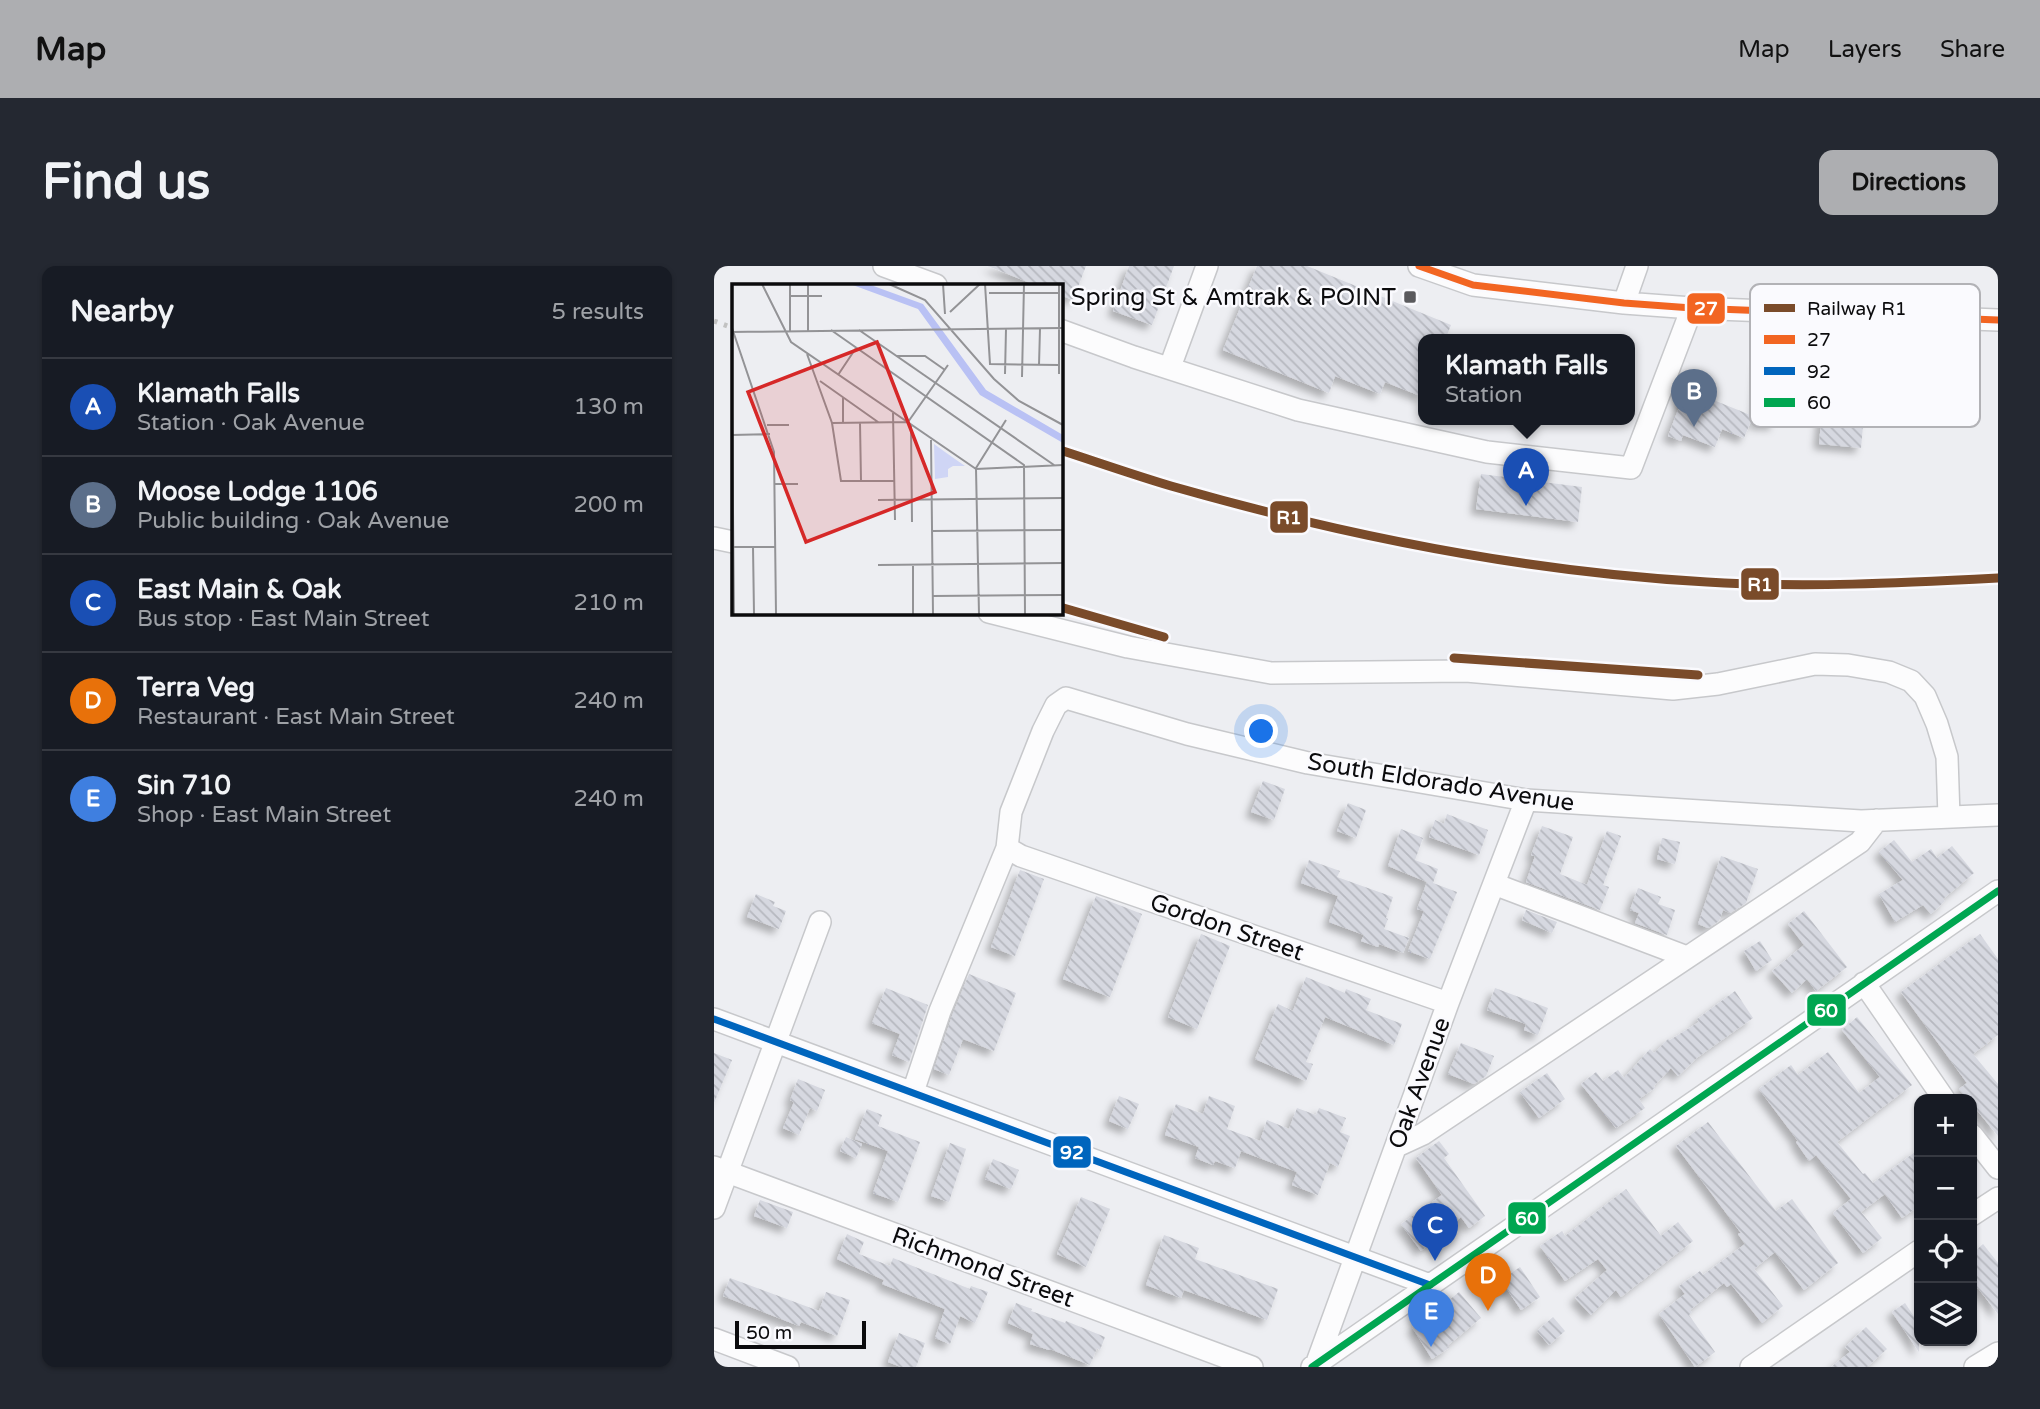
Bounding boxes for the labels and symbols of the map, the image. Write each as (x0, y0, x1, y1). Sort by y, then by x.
place label: Spring St & Amtrak & POINT (1071, 283, 1396, 312)
inset map (732, 284, 1062, 614)
legend (1750, 284, 1980, 427)
marker: Spring St & Amtrak & POINT (1402, 289, 1418, 305)
line badge: 27 (1686, 292, 1726, 325)
text: 27 (1694, 298, 1718, 320)
text: Railway R1 (1807, 298, 1907, 320)
text: 27 (1807, 329, 1831, 351)
text: 92 (1807, 361, 1831, 383)
pin: B (1671, 369, 1717, 427)
text: 60 (1807, 392, 1831, 414)
pin: A (1503, 448, 1549, 506)
line badge: R1 (1269, 500, 1309, 534)
text: R1 (1276, 507, 1302, 529)
line badge: R1 (1740, 567, 1780, 601)
text: R1 (1747, 574, 1773, 596)
your location (1244, 714, 1278, 748)
street label: South Eldorado Avenue (1306, 747, 1576, 818)
street label: Gordon Street (1146, 888, 1308, 967)
line badge: 60 (1806, 993, 1847, 1027)
text: 60 (1814, 1000, 1838, 1022)
street label: Oak Avenue (1382, 1013, 1457, 1153)
line badge: 92 (1052, 1135, 1092, 1169)
text: 92 (1060, 1142, 1084, 1164)
line badge: 60 (1507, 1201, 1547, 1235)
pin: C (1412, 1203, 1458, 1261)
text: 60 (1515, 1208, 1539, 1230)
street label: Richmond Street (888, 1221, 1078, 1314)
pin: D (1465, 1253, 1511, 1311)
pin: E (1408, 1289, 1454, 1347)
scale bar (735, 1318, 866, 1350)

